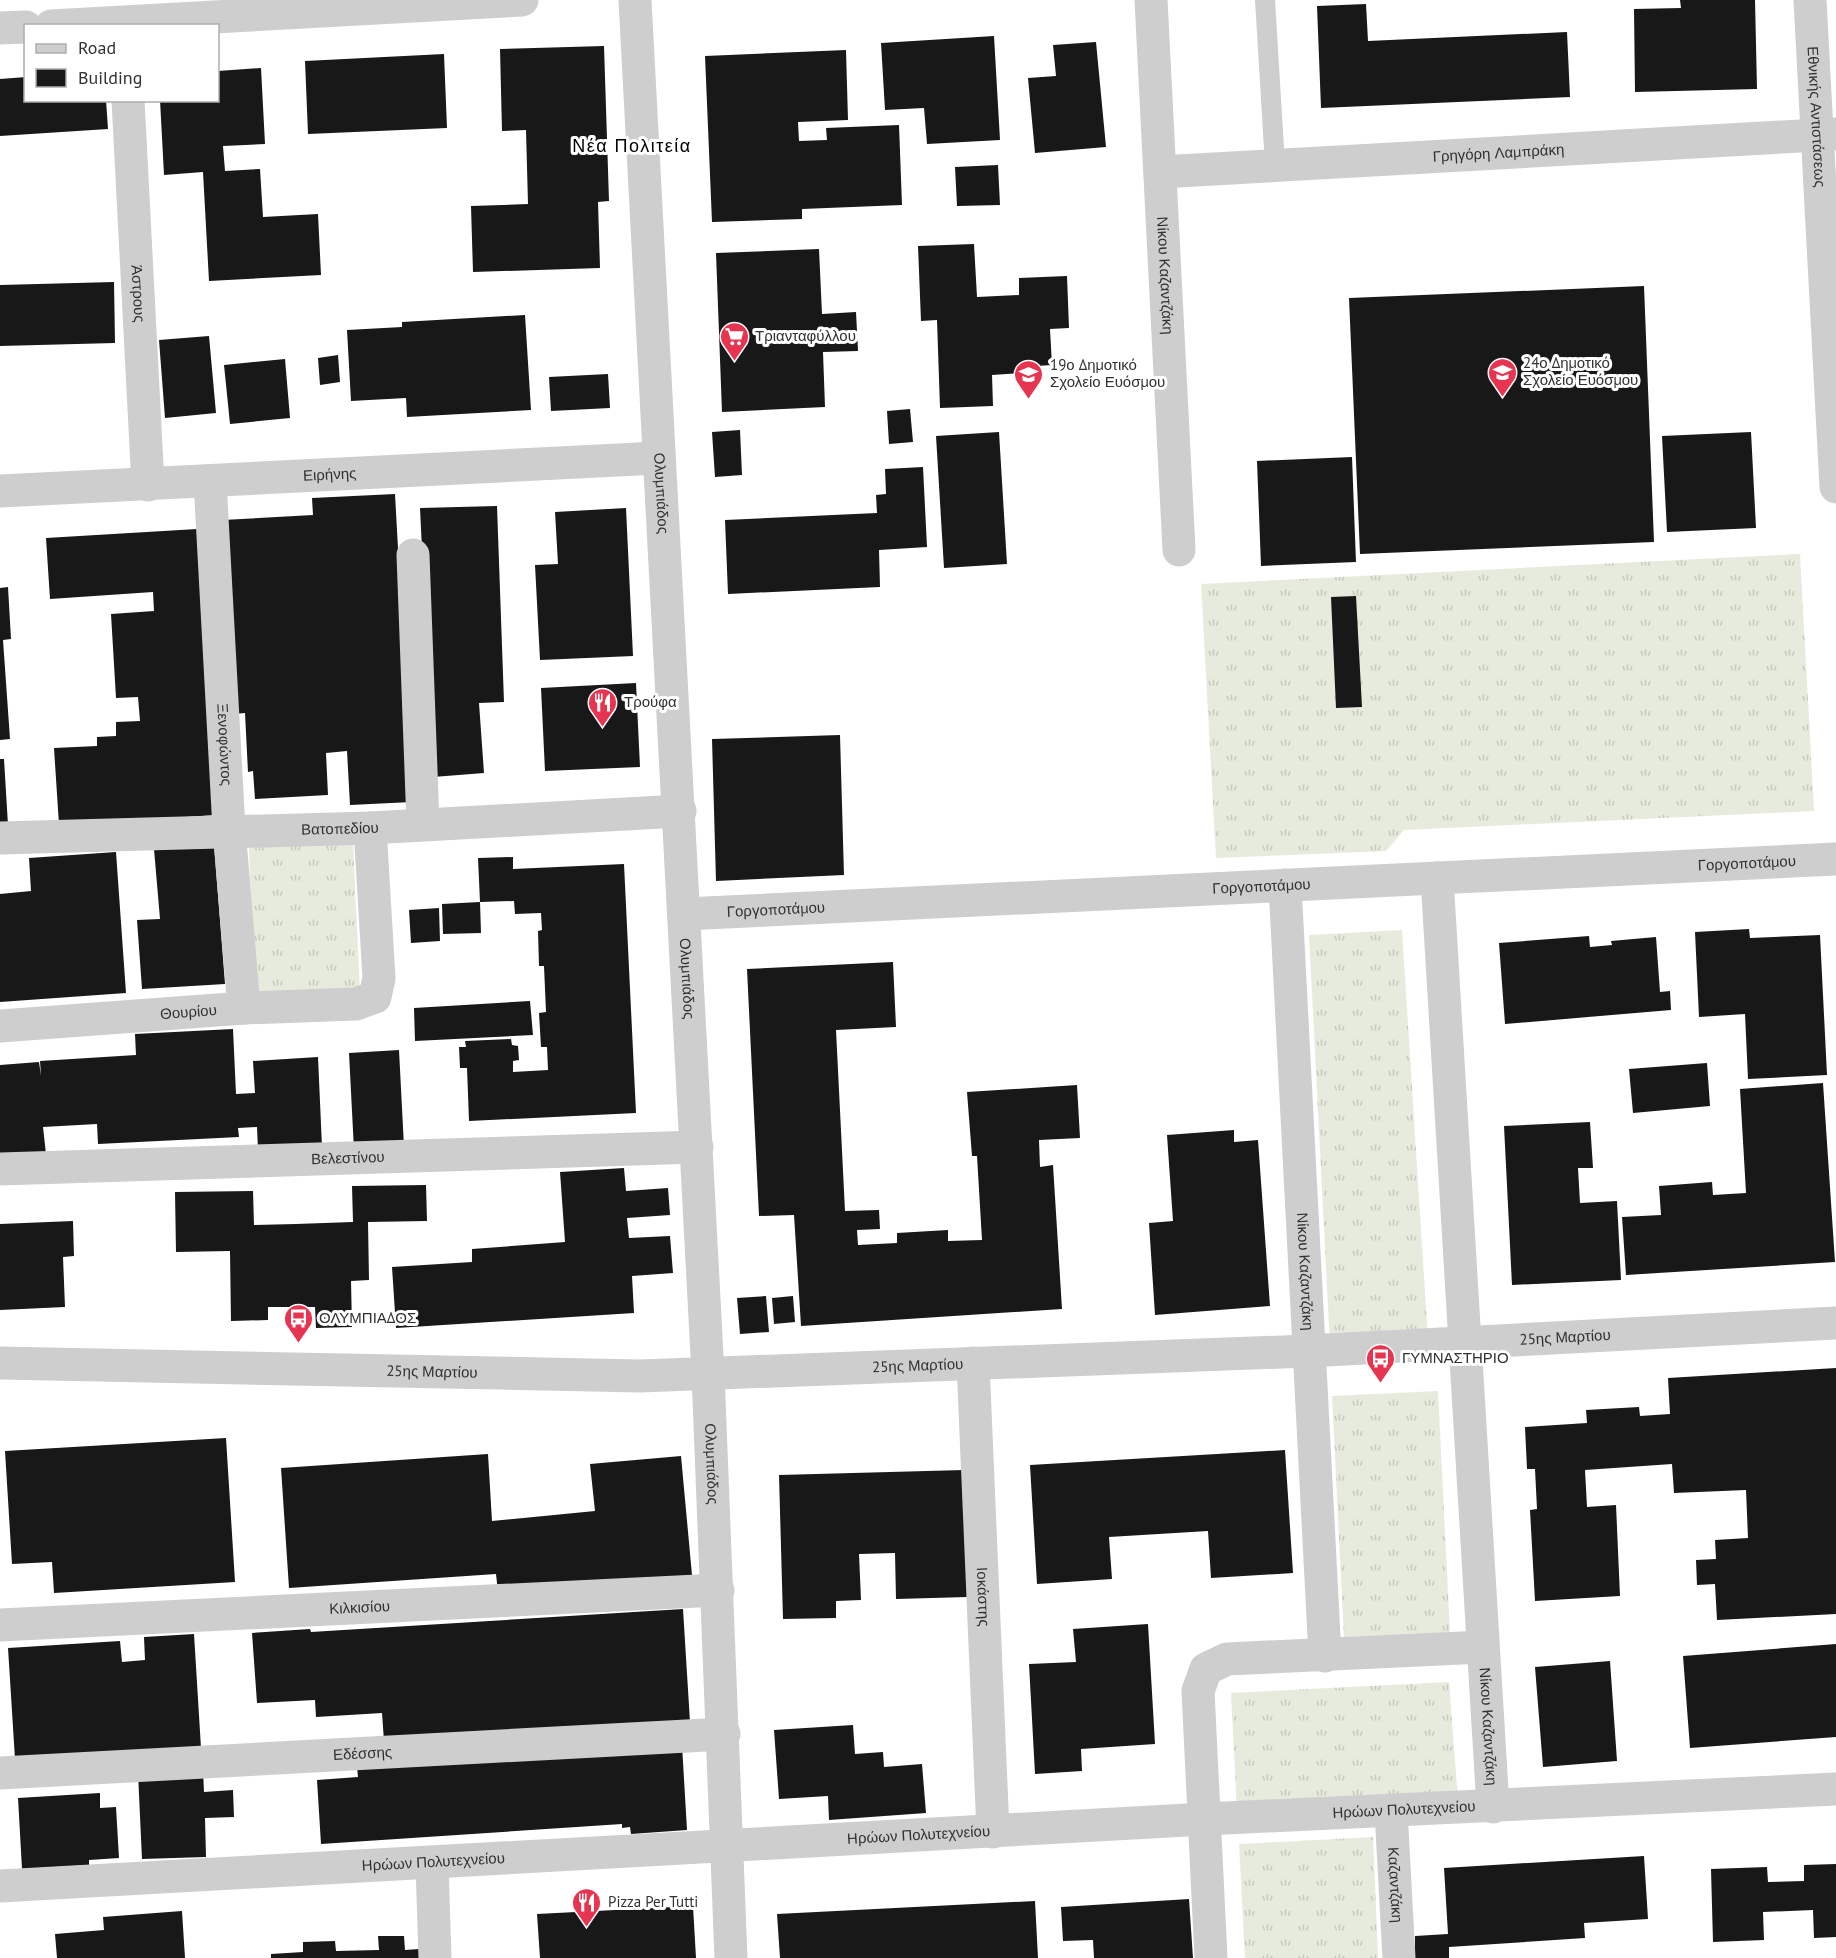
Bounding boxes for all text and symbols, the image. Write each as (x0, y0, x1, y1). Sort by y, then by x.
legend (24, 24, 219, 102)
text: Road (78, 36, 116, 59)
street label: Εθνικής Αντιστάσεως (1803, 46, 1830, 188)
text: Building (78, 66, 142, 89)
district label: Νέα Πολιτεία (572, 134, 692, 157)
street label: Γρηγόρη Λαμπράκη (1432, 139, 1565, 166)
street label: Νίκου Καζαντζάκη (1153, 216, 1178, 335)
street label: Άστρους (128, 264, 150, 323)
supermarket icon: Τριανταφύλλου (718, 320, 750, 362)
place label: Τριανταφύλλου (755, 326, 856, 345)
place label: 24ο Δημοτικό Σχολείο Ευόσμου (1523, 353, 1638, 389)
place label: 19ο Δημοτικό Σχολείο Ευόσμου (1050, 355, 1165, 391)
school or university icon: 24ο Δημοτικό Σχολείο Ευόσμου (1486, 356, 1518, 398)
school or university icon: 19ο Δημοτικό Σχολείο Ευόσμου (1013, 358, 1045, 400)
street label: Ολυμπιάδος (650, 452, 673, 534)
street label: Ειρήνης (302, 463, 357, 485)
restaurant icon: Τρούφα (587, 686, 619, 728)
place label: Τρούφα (624, 692, 677, 711)
street label: Ξενοφώντος (213, 703, 237, 786)
street label: Βατοπεδίου (301, 818, 379, 839)
street label: Γοργοποτάμου (1697, 851, 1796, 875)
street label: Γοργοποτάμου (1212, 874, 1311, 898)
street label: Γοργοποτάμου (726, 897, 825, 921)
street label: Ολυμπιάδος (676, 938, 699, 1020)
street label: Θουρίου (160, 1000, 217, 1023)
street label: Βελεστίνου (311, 1147, 385, 1168)
street label: Νίκου Καζαντζάκη (1293, 1212, 1318, 1331)
bus stop icon: ΟΛΥΜΠΙΑΔΟΣ (282, 1302, 314, 1344)
place label: ΟΛΥΜΠΙΑΔΟΣ (319, 1308, 416, 1327)
street label: 25ης Μαρτίου (1519, 1325, 1611, 1349)
bus stop icon: ΓΥΜΝΑΣΤΗΡΙΟ (1365, 1342, 1397, 1384)
place label: ΓΥΜΝΑΣΤΗΡΙΟ (1402, 1348, 1509, 1367)
street label: 25ης Μαρτίου (872, 1354, 964, 1376)
street label: 25ης Μαρτίου (386, 1361, 478, 1382)
street label: Ολυμπιάδος (701, 1423, 723, 1505)
street label: Ιοκάστης (973, 1567, 994, 1627)
street label: Κιλκισίου (329, 1596, 390, 1618)
street label: Νίκου Καζαντζάκη (1476, 1667, 1502, 1786)
street label: Εδέσσης (332, 1742, 393, 1764)
street label: Ηρώων Πολυτεχνείου (1332, 1796, 1476, 1822)
street label: Ηρώων Πολυτεχνείου (847, 1821, 991, 1848)
street label: Καζαντζάκη (1384, 1846, 1407, 1923)
street label: Ηρώων Πολυτεχνείου (361, 1848, 505, 1875)
restaurant icon: Pizza Per Tutti (571, 1886, 603, 1928)
place label: Pizza Per Tutti (608, 1892, 698, 1911)

